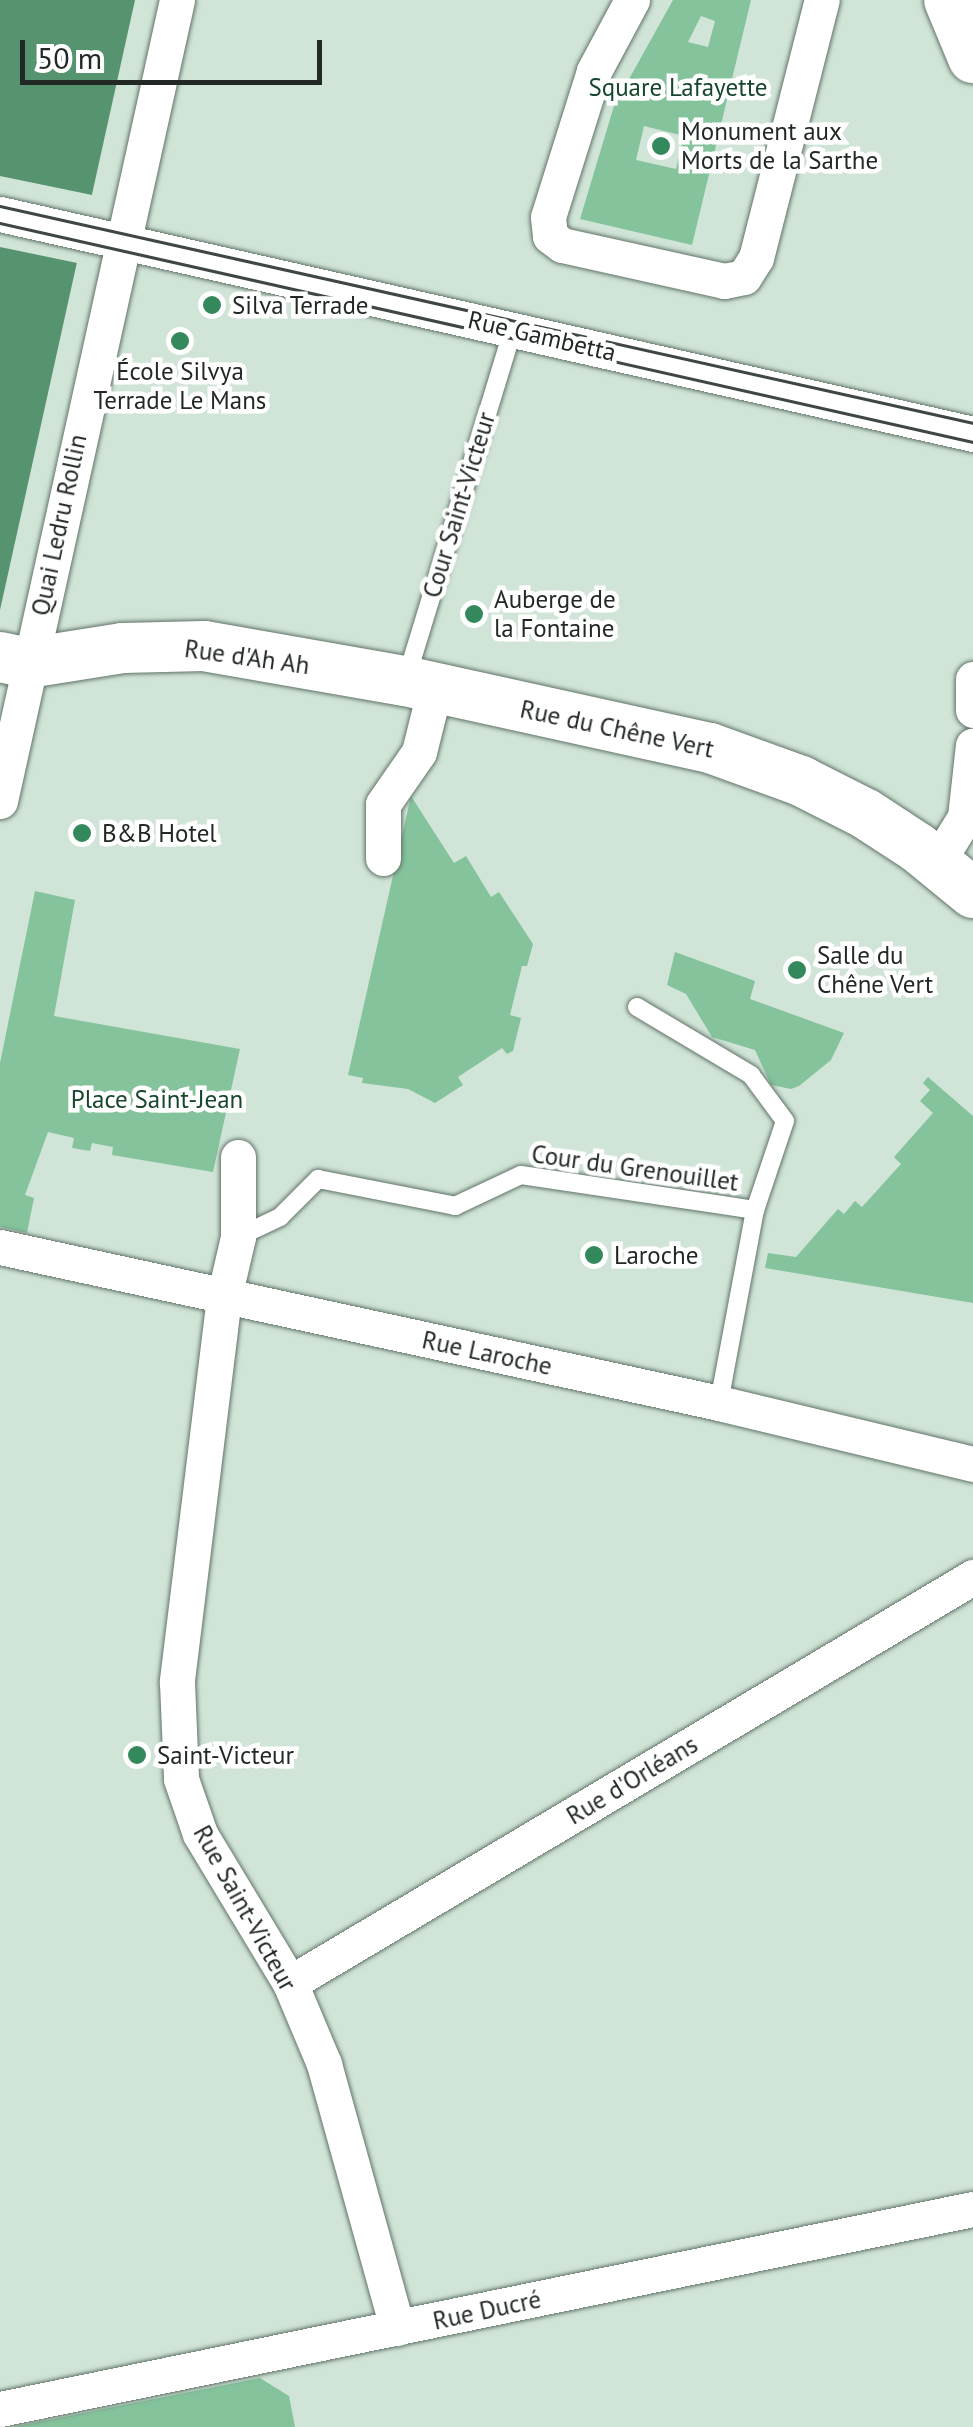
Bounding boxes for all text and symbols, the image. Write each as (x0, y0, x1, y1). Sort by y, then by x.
scale bar (25, 20, 328, 82)
text: 50 m (37, 38, 102, 77)
park label: Square Lafayette (588, 72, 768, 102)
place label: Monument aux Morts de la Sarthe (681, 117, 878, 176)
marker: Monument aux Morts de la Sarthe (650, 135, 672, 157)
place label: Silva Terrade (232, 290, 369, 320)
marker: Silva Terrade (201, 294, 223, 316)
street label: Rue Gambetta (465, 304, 619, 368)
marker: École Silvya Terrade Le Mans (169, 330, 191, 352)
place label: École Silvya Terrade Le Mans (94, 357, 266, 416)
street label: Cour Saint-Victeur (417, 409, 501, 601)
street label: Quai Ledru Rollin (25, 432, 93, 618)
place label: Auberge de la Fontaine (494, 585, 616, 644)
marker: Auberge de la Fontaine (463, 603, 485, 625)
street label: Rue d'Ah Ah (182, 633, 312, 681)
street label: Rue du Chêne Vert (517, 694, 717, 764)
place label: B&B Hotel (102, 818, 217, 848)
marker: B&B Hotel (71, 822, 93, 844)
place label: Salle du Chêne Vert (817, 941, 934, 1000)
marker: Salle du Chêne Vert (786, 959, 808, 981)
park label: Place Saint-Jean (71, 1084, 243, 1114)
street label: Cour du Grenouillet (530, 1139, 740, 1197)
place label: Laroche (614, 1240, 698, 1270)
marker: Laroche (583, 1244, 605, 1266)
street label: Rue Laroche (419, 1325, 555, 1381)
street label: Rue d'Orléans (561, 1729, 703, 1831)
place label: Saint-Victeur (157, 1740, 294, 1770)
marker: Saint-Victeur (126, 1744, 148, 1766)
street label: Rue Saint-Victeur (187, 1820, 303, 1996)
street label: Rue Ducré (430, 2284, 544, 2336)

